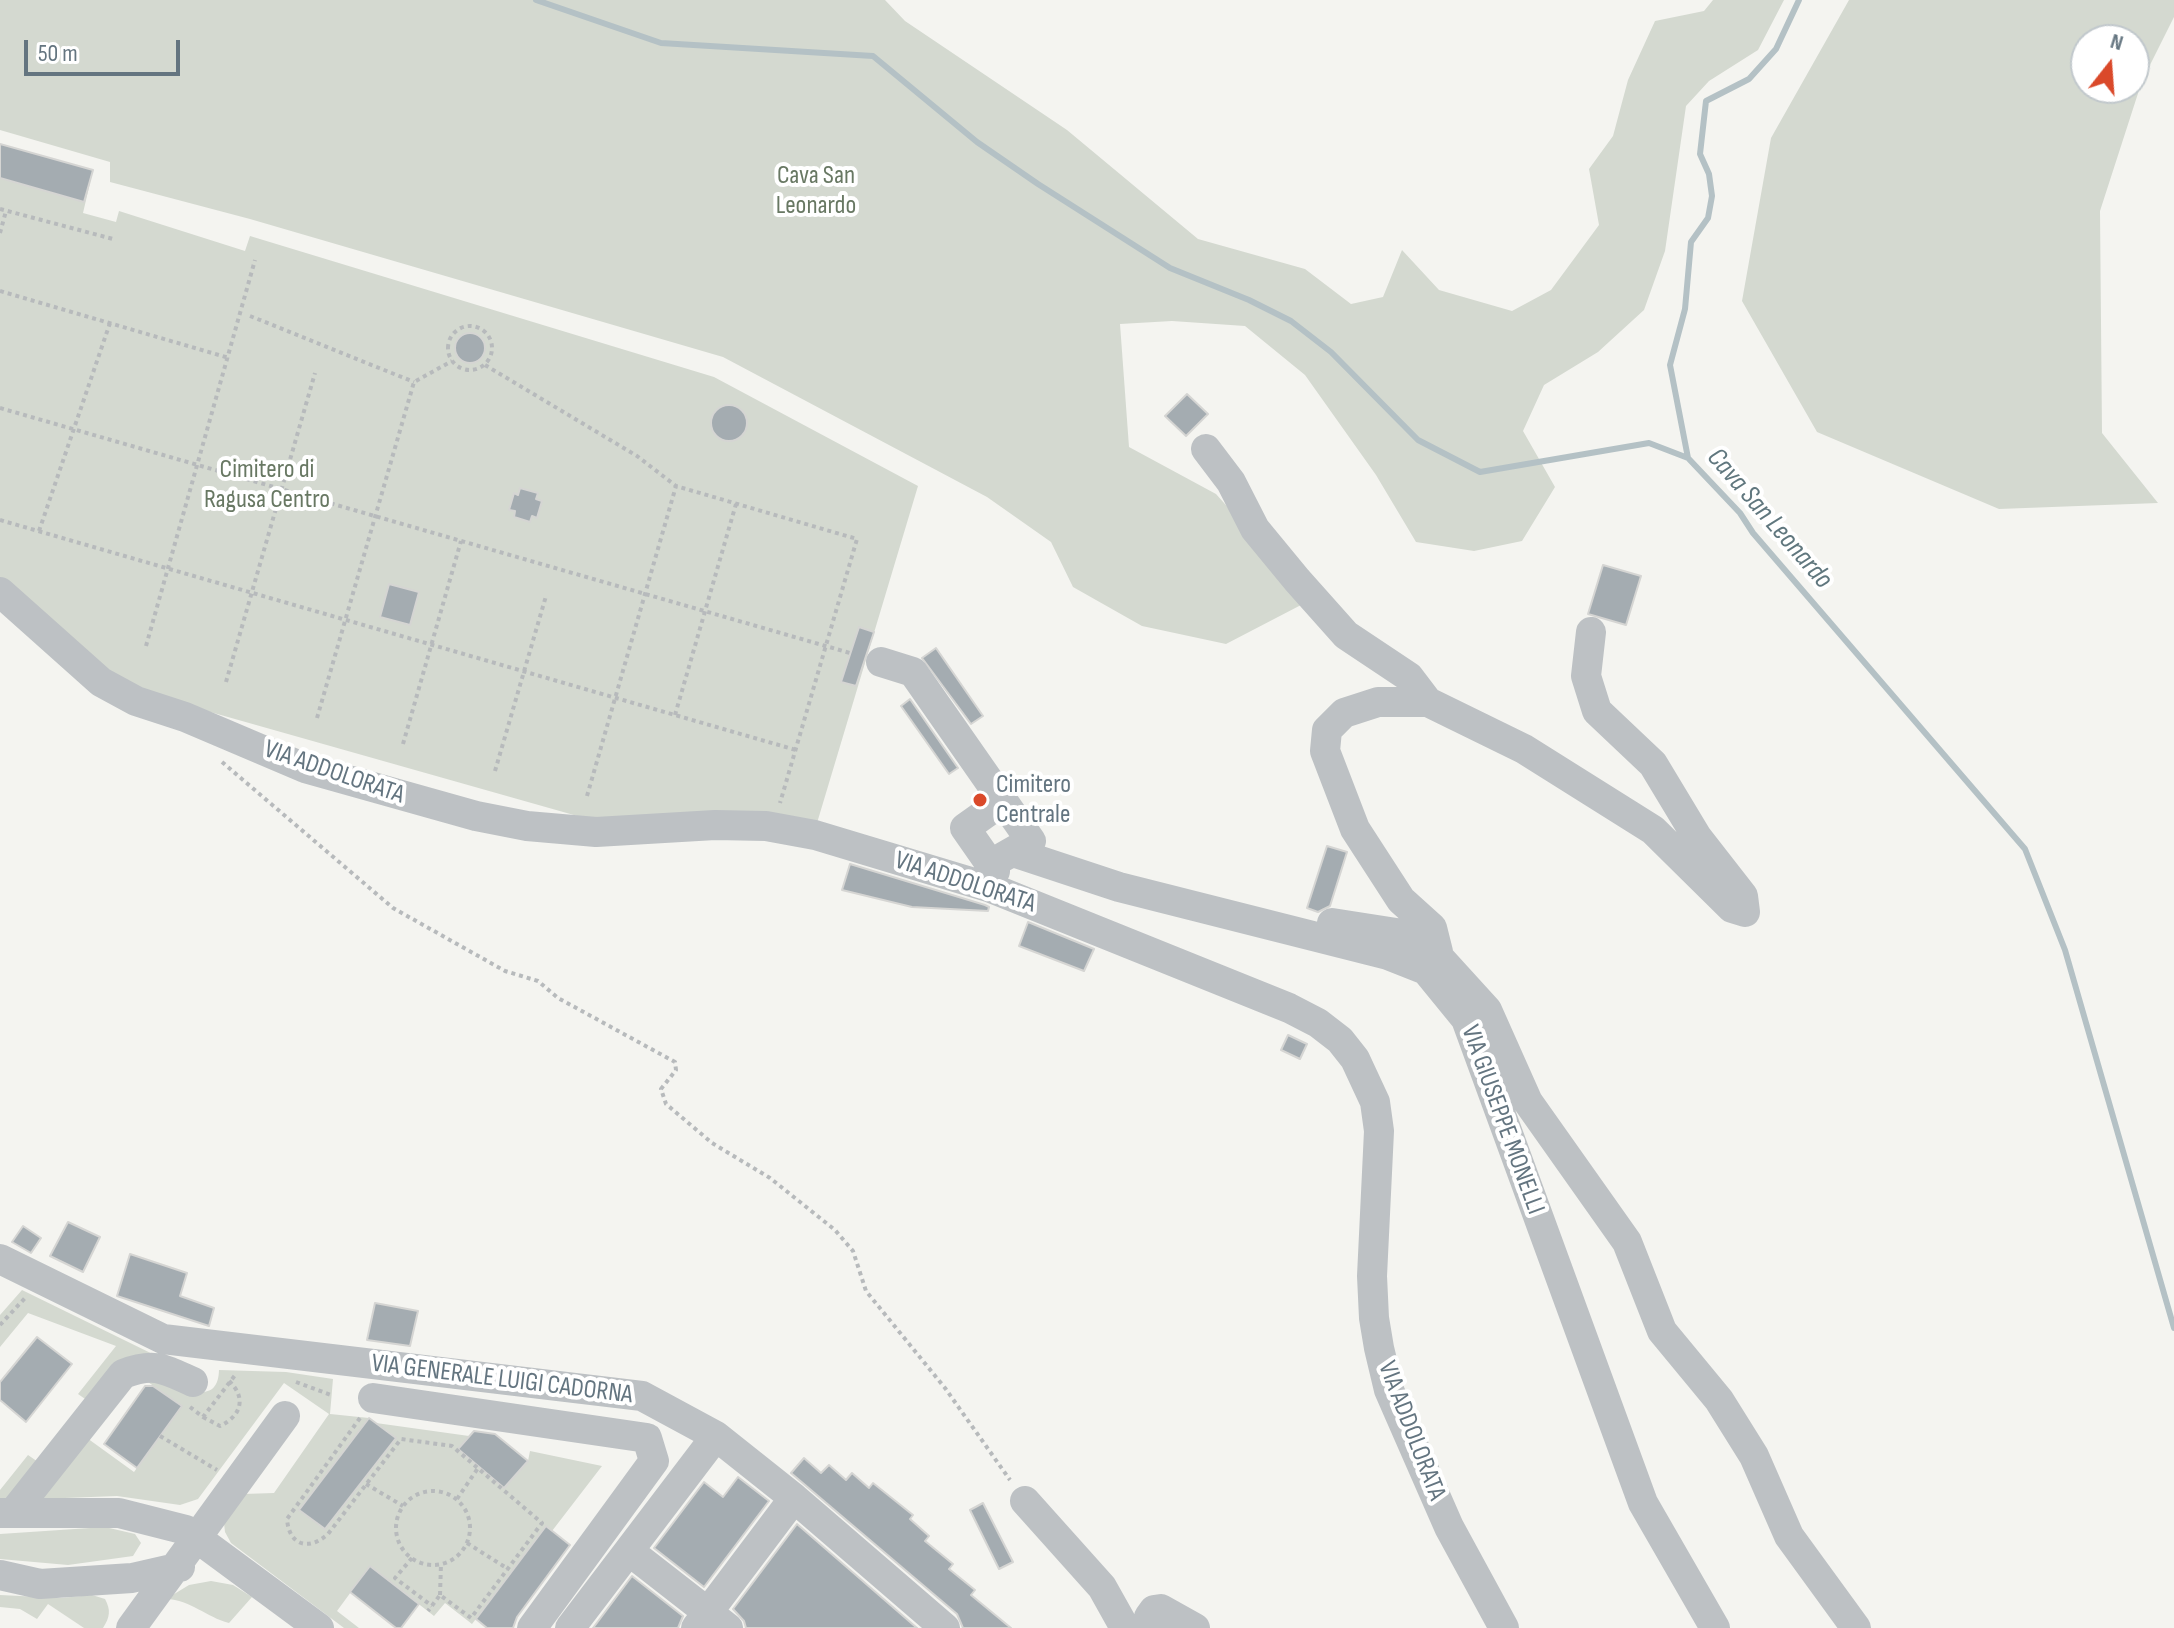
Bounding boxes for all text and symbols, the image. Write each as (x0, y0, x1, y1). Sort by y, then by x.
scale bar (28, 24, 184, 74)
north arrow (2070, 24, 2150, 104)
text: N (2107, 28, 2126, 57)
text: 50 m (38, 39, 78, 68)
park label: Cava San Leonardo (776, 160, 856, 222)
water label: Cava San Leonardo (1699, 442, 1839, 596)
park label: Cimitero di Ragusa Centro (204, 454, 330, 516)
street label: VIA ADDOLORATA (260, 734, 408, 812)
place label: Cimitero Centrale (996, 769, 1071, 830)
marker: Cimitero Centrale (971, 791, 989, 809)
street label: VIA ADDOLORATA (891, 846, 1039, 920)
street label: VIA GIUSEPPE MONELLI (1453, 1021, 1551, 1219)
street label: VIA GENERALE LUIGI CADORNA (370, 1348, 634, 1412)
street label: VIA ADDOLORATA (1370, 1357, 1452, 1505)

